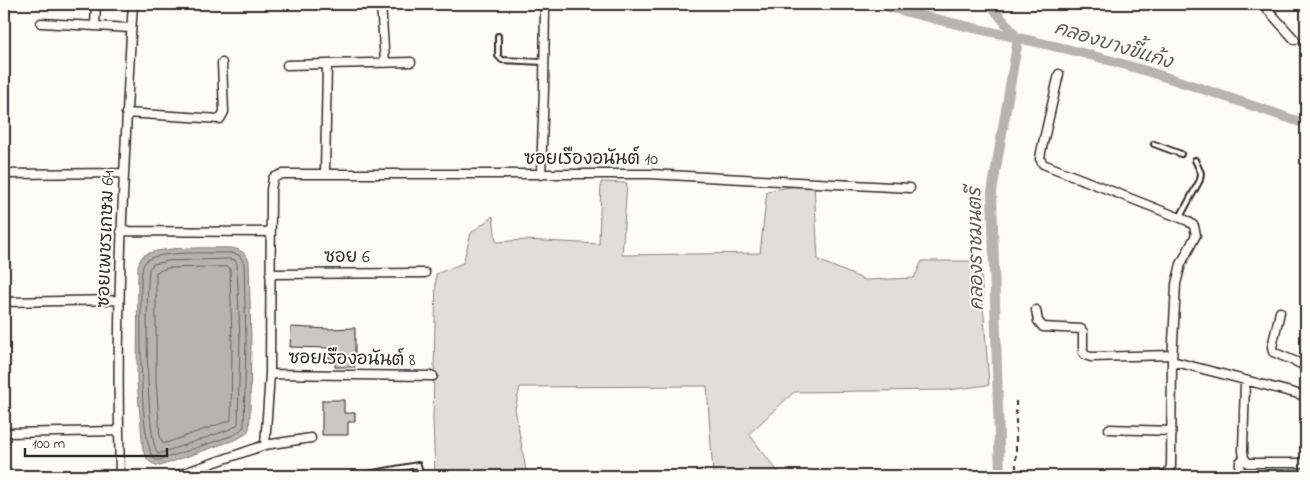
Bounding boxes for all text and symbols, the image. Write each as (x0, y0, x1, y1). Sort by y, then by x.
water label: คลองบางขี้แก้ง (1051, 10, 1178, 77)
street label: ซอยเรืองอนันต์ 10 (524, 145, 658, 173)
street label: ซอยเพชรเกษม 64 (92, 169, 122, 308)
water label: คลองราชมนตรี (962, 182, 992, 311)
street label: ซอย 6 (324, 245, 370, 271)
street label: ซอยเรืองอนันต์ 8 (288, 344, 416, 374)
scale bar (25, 425, 168, 457)
text: 100 m (32, 433, 65, 455)

